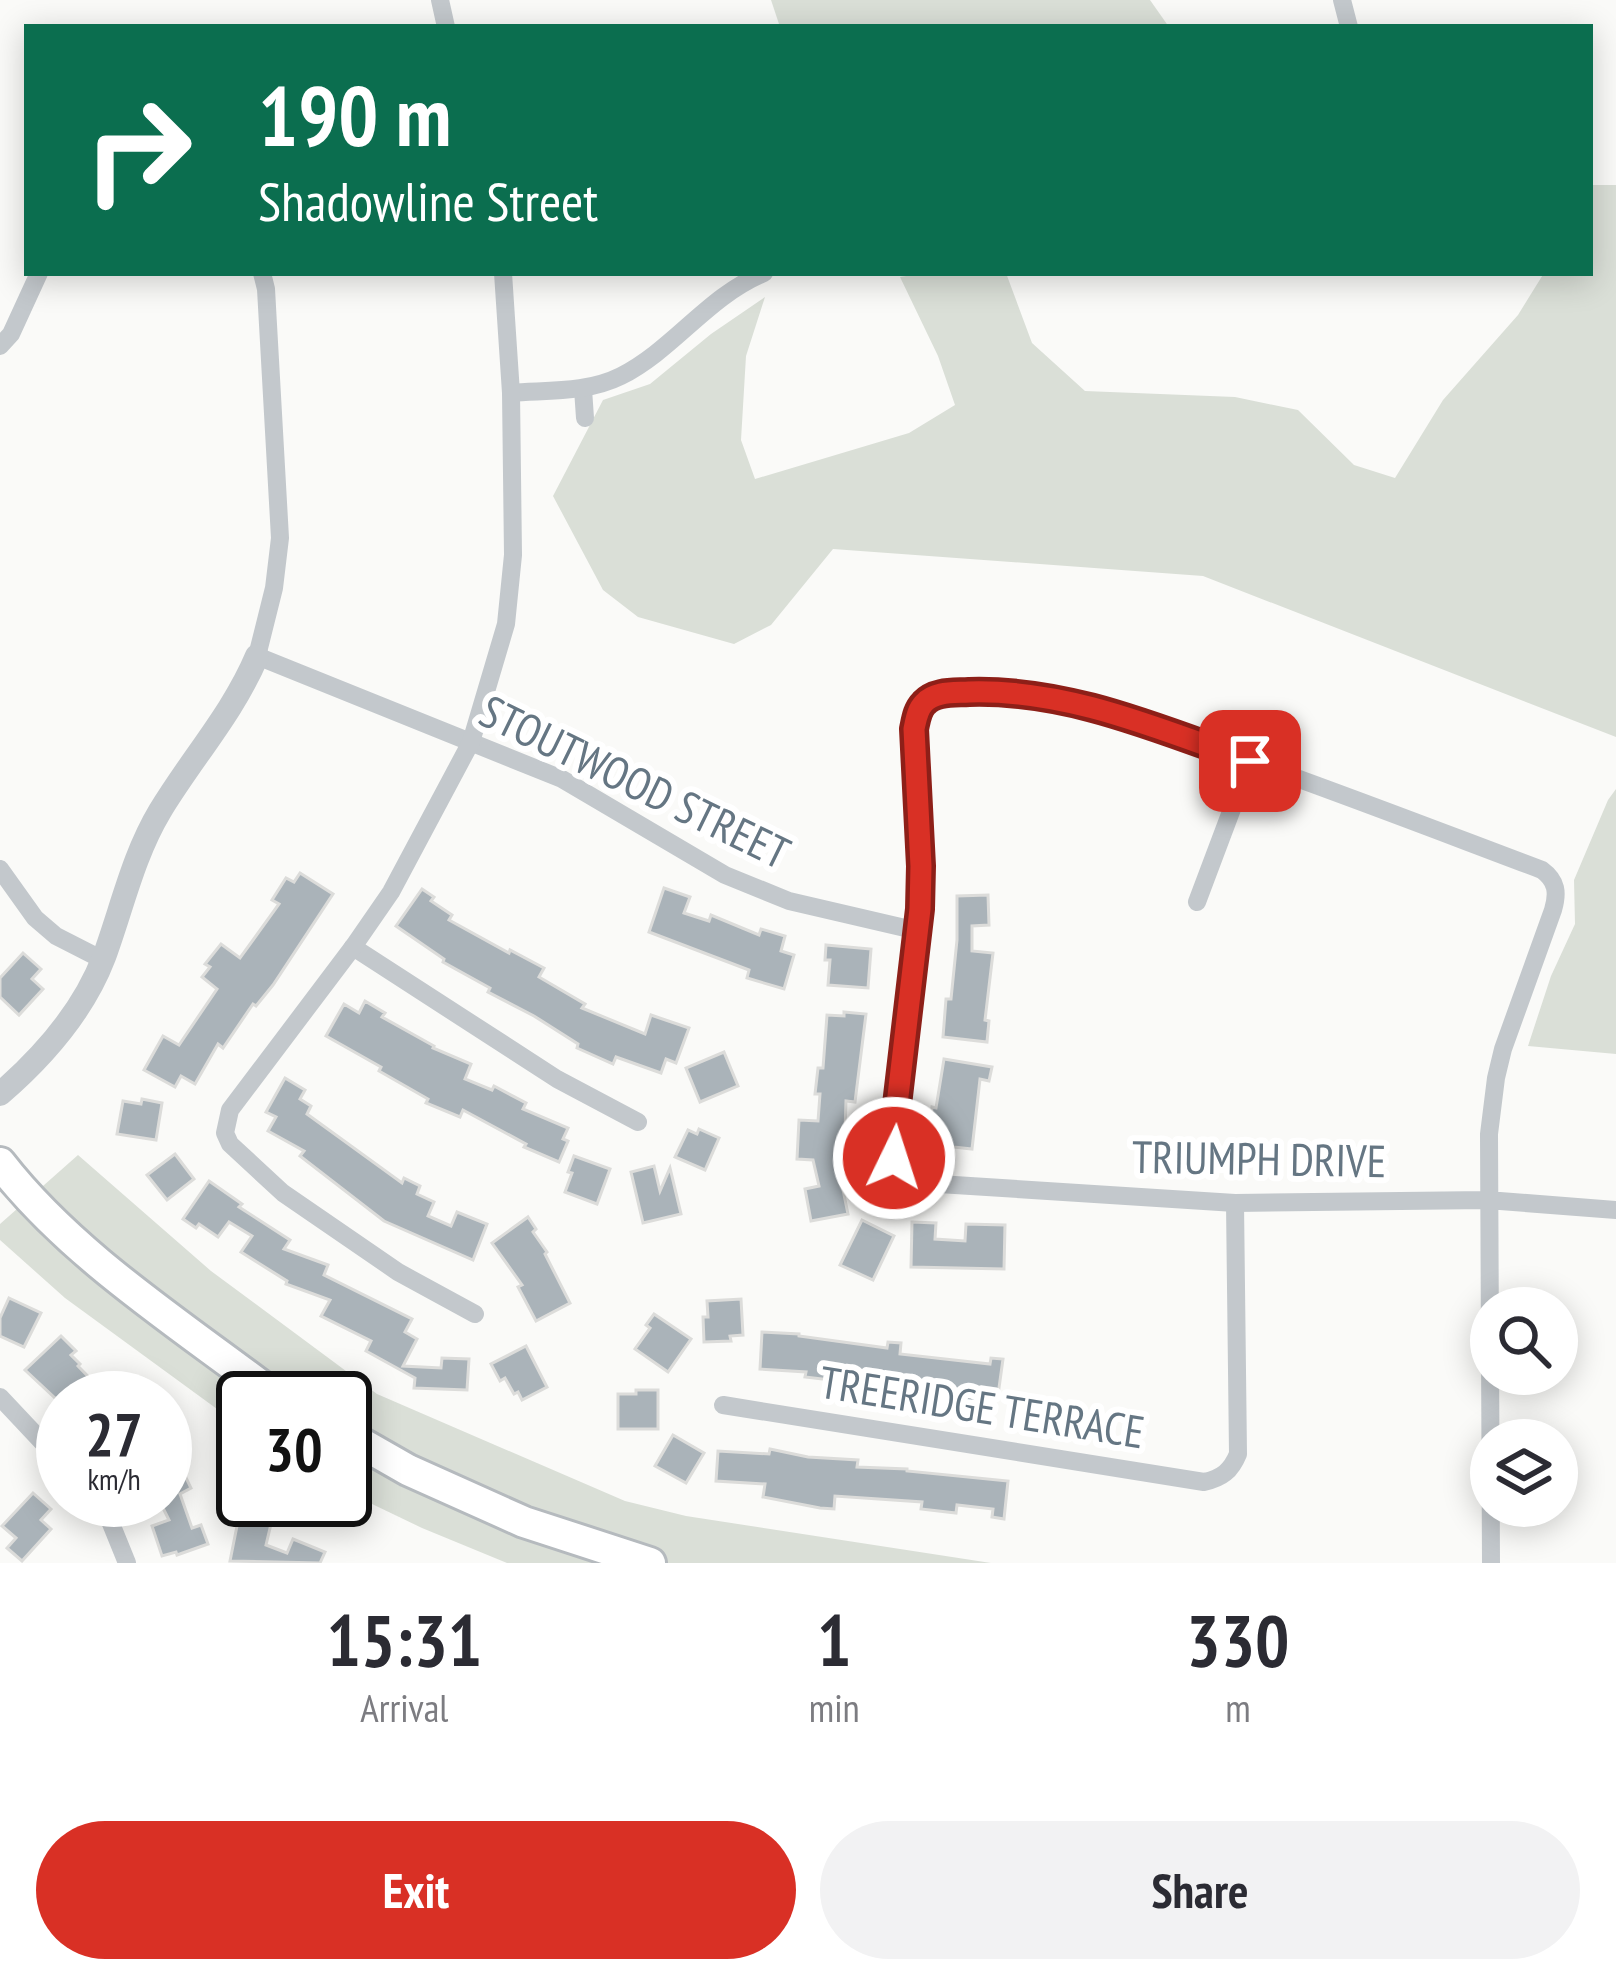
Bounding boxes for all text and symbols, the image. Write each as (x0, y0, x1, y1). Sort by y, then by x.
text: 190 m (258, 60, 451, 169)
icon: right (60, 72, 216, 228)
text: Shadowline Street (258, 166, 598, 236)
street label: STOUTWOOD STREET (471, 681, 800, 881)
pin (1199, 710, 1301, 812)
icon: arrive (1217, 728, 1283, 794)
position arrow (831, 1095, 957, 1221)
street label: TRIUMPH DRIVE (1131, 1127, 1387, 1189)
map controls (1470, 1287, 1578, 1527)
button: search (1470, 1287, 1578, 1395)
street label: TREERIDGE TERRACE (816, 1352, 1149, 1460)
speed limit sign: 30 (216, 1371, 372, 1527)
text: 27 (85, 1395, 143, 1473)
button: layers (1470, 1419, 1578, 1527)
text: km/h (87, 1459, 141, 1498)
text: 15:31 (327, 1593, 482, 1686)
text: 1 (817, 1593, 851, 1686)
text: 330 (1186, 1593, 1289, 1686)
text: Arrival (360, 1682, 448, 1733)
text: min (809, 1682, 860, 1733)
text: m (1225, 1682, 1251, 1733)
button: Exit (36, 1821, 796, 1959)
button: Share (820, 1821, 1580, 1959)

